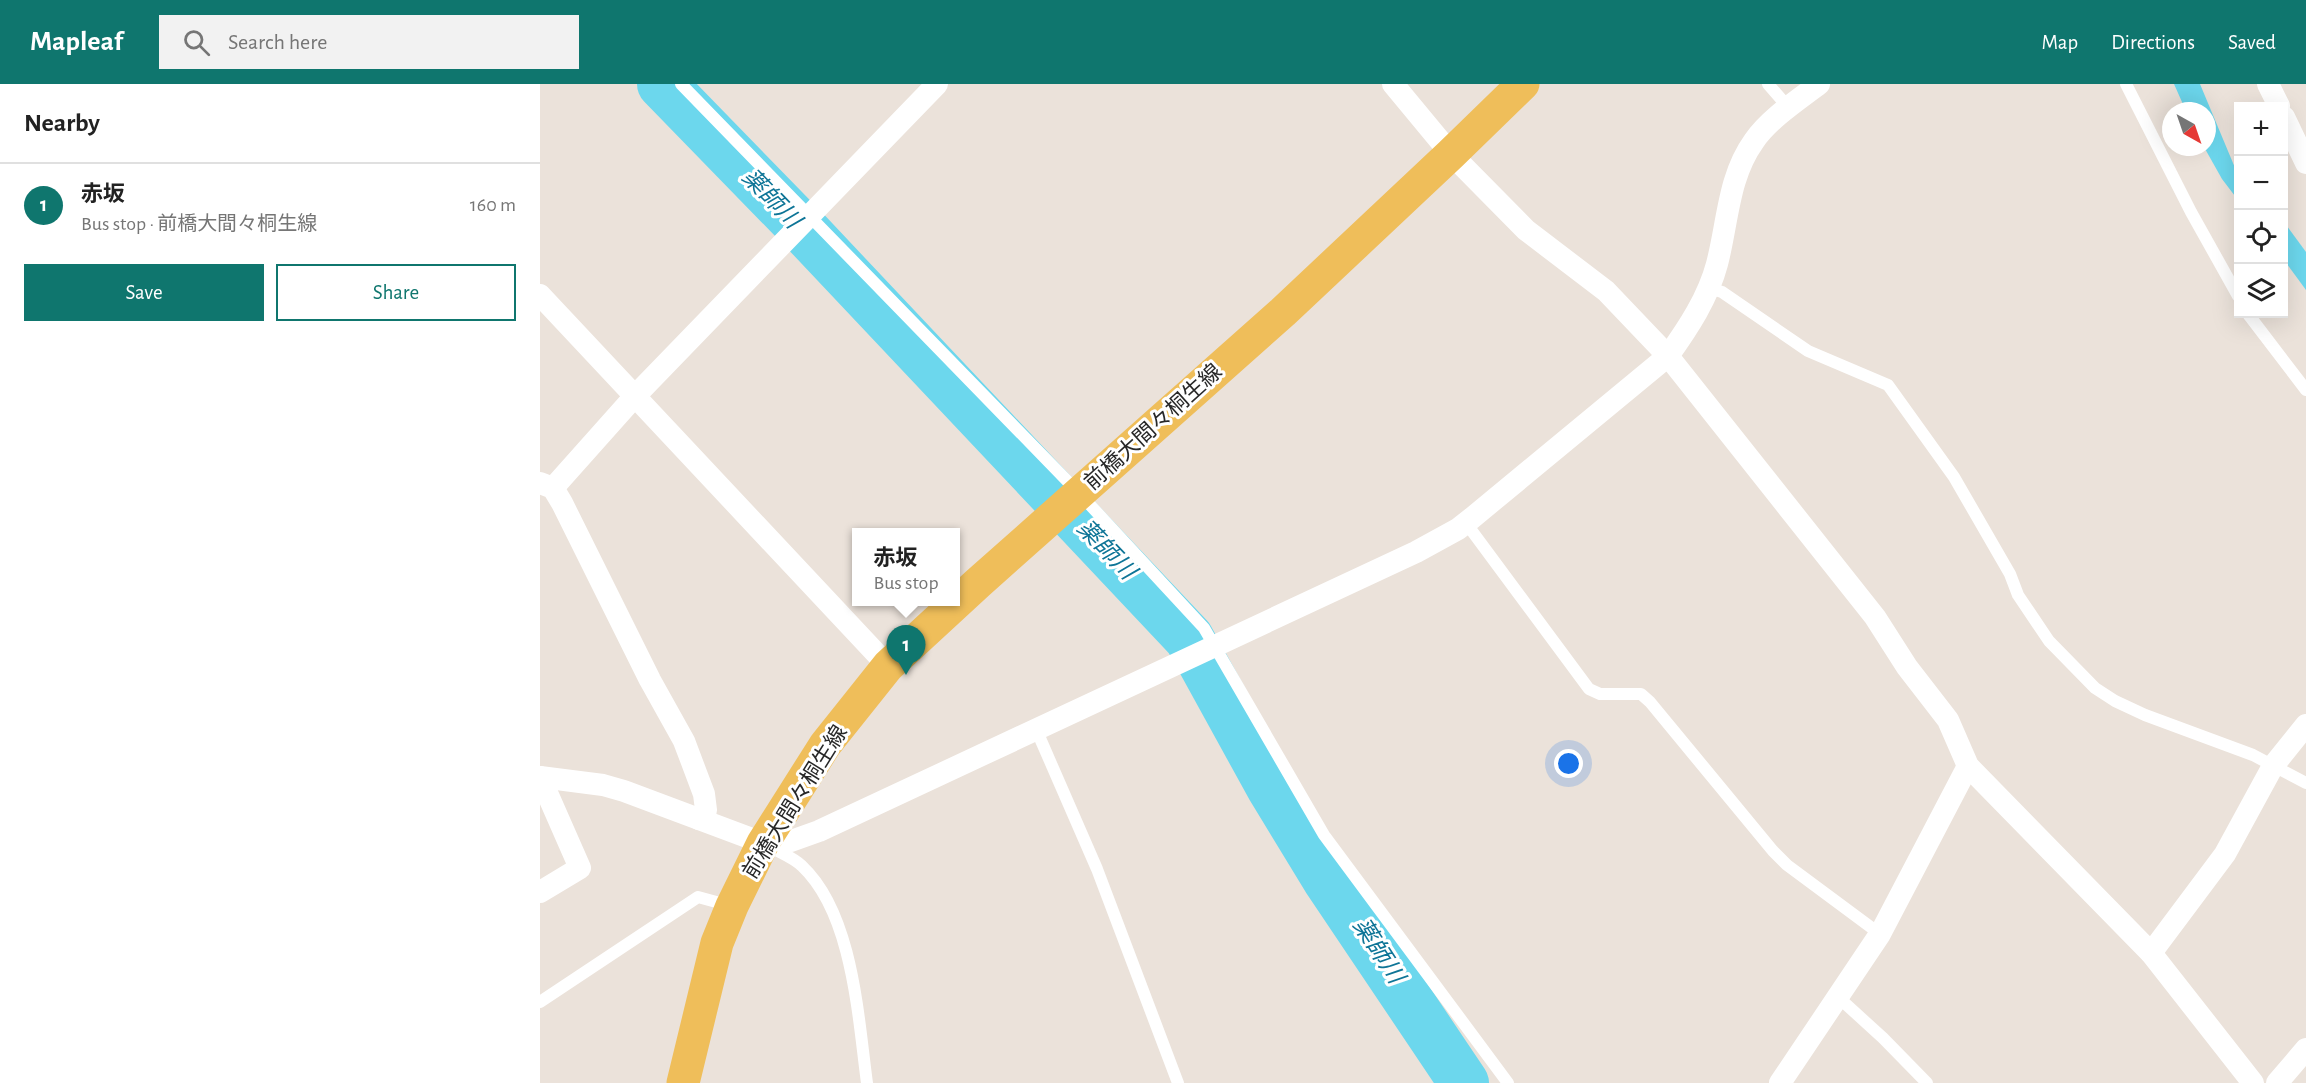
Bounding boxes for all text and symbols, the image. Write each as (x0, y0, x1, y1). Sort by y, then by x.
search box (159, 15, 579, 69)
icon: search (180, 26, 213, 59)
text: Mapleaf (30, 28, 123, 56)
text: Search here (228, 31, 327, 53)
text: Map (2042, 32, 2078, 53)
text: Directions (2111, 32, 2195, 53)
text: Saved (2228, 32, 2276, 53)
north arrow (2162, 102, 2216, 156)
map controls (2234, 102, 2288, 318)
button: + (2234, 102, 2288, 156)
text: Nearby (24, 110, 100, 136)
button: − (2234, 156, 2288, 210)
water label: 薬師川 (737, 163, 808, 235)
text: 赤坂 (81, 183, 125, 205)
text: 1 (40, 195, 47, 215)
text: 160 m (470, 195, 516, 215)
button: locate (2234, 210, 2288, 264)
text: Bus stop · 前橋大間々桐生線 (81, 214, 317, 234)
button: Save (24, 264, 264, 321)
button: Share (276, 264, 516, 321)
button: layers (2234, 264, 2288, 318)
street label: 前橋大間々桐生線 (1080, 359, 1226, 494)
water label: 薬師川 (1072, 514, 1143, 586)
popup (852, 528, 960, 606)
text: 赤坂 (873, 547, 917, 569)
text: Bus stop (873, 573, 939, 593)
pin: 1 (886, 626, 926, 675)
street label: 前橋大間々桐生線 (738, 721, 851, 882)
your location (1554, 749, 1583, 778)
water label: 薬師川 (1348, 913, 1411, 990)

